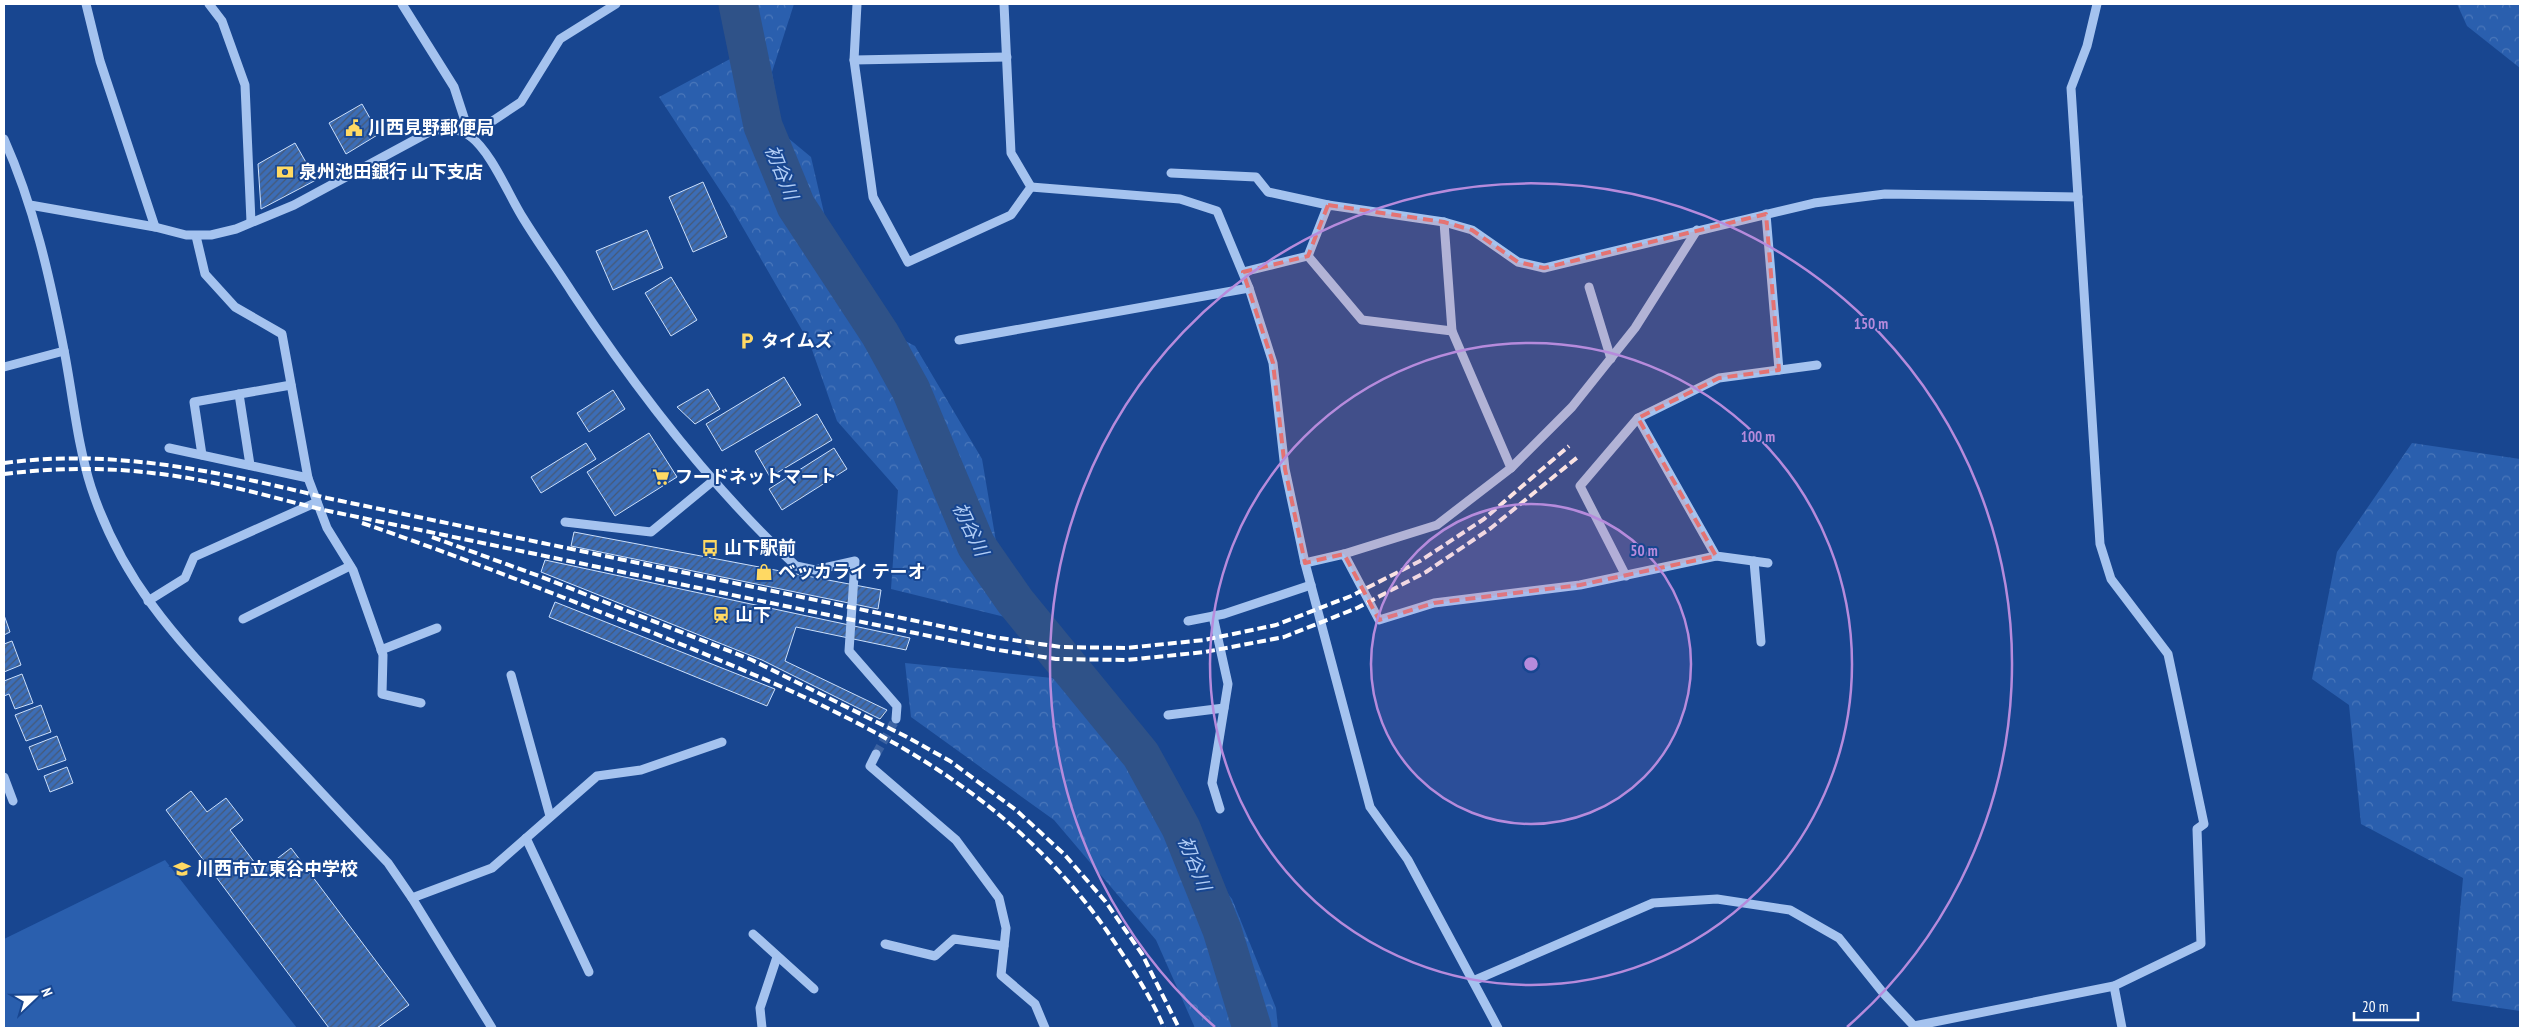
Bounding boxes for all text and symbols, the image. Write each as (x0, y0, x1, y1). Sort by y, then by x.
place label: 川西見野郵便局 (368, 116, 494, 139)
public building icon: 川西見野郵便局 (344, 118, 364, 138)
water label: 初谷川 (760, 141, 805, 205)
place label: 泉州池田銀行 山下支店 (299, 160, 483, 183)
bank icon: 泉州池田銀行 山下支店 (275, 162, 295, 182)
text: 150 m (1854, 314, 1888, 333)
place label: タイムズ (761, 329, 833, 352)
parking icon: タイムズ (737, 331, 757, 351)
text: 100 m (1741, 427, 1775, 446)
place label: フードネットマート (675, 465, 837, 488)
supermarket icon: フードネットマート (651, 467, 671, 487)
water label: 初谷川 (948, 498, 995, 562)
place label: 山下駅前 (724, 536, 796, 559)
bus stop icon: 山下駅前 (700, 538, 720, 558)
text: 50 m (1630, 541, 1658, 560)
place label: ベッカライ テーオ (778, 560, 926, 583)
shop icon: ベッカライ テーオ (754, 562, 774, 582)
place label: 山下 (735, 603, 771, 626)
station icon: 山下 (711, 605, 731, 625)
centre of rings (1522, 655, 1540, 673)
water label: 初谷川 (1173, 832, 1218, 896)
place label: 川西市立東谷中学校 (196, 857, 358, 880)
school or university icon: 川西市立東谷中学校 (172, 859, 192, 879)
north arrow (10, 972, 60, 1022)
text: N (37, 985, 57, 999)
scale bar (2354, 990, 2418, 1022)
text: 20 m (2362, 997, 2388, 1016)

